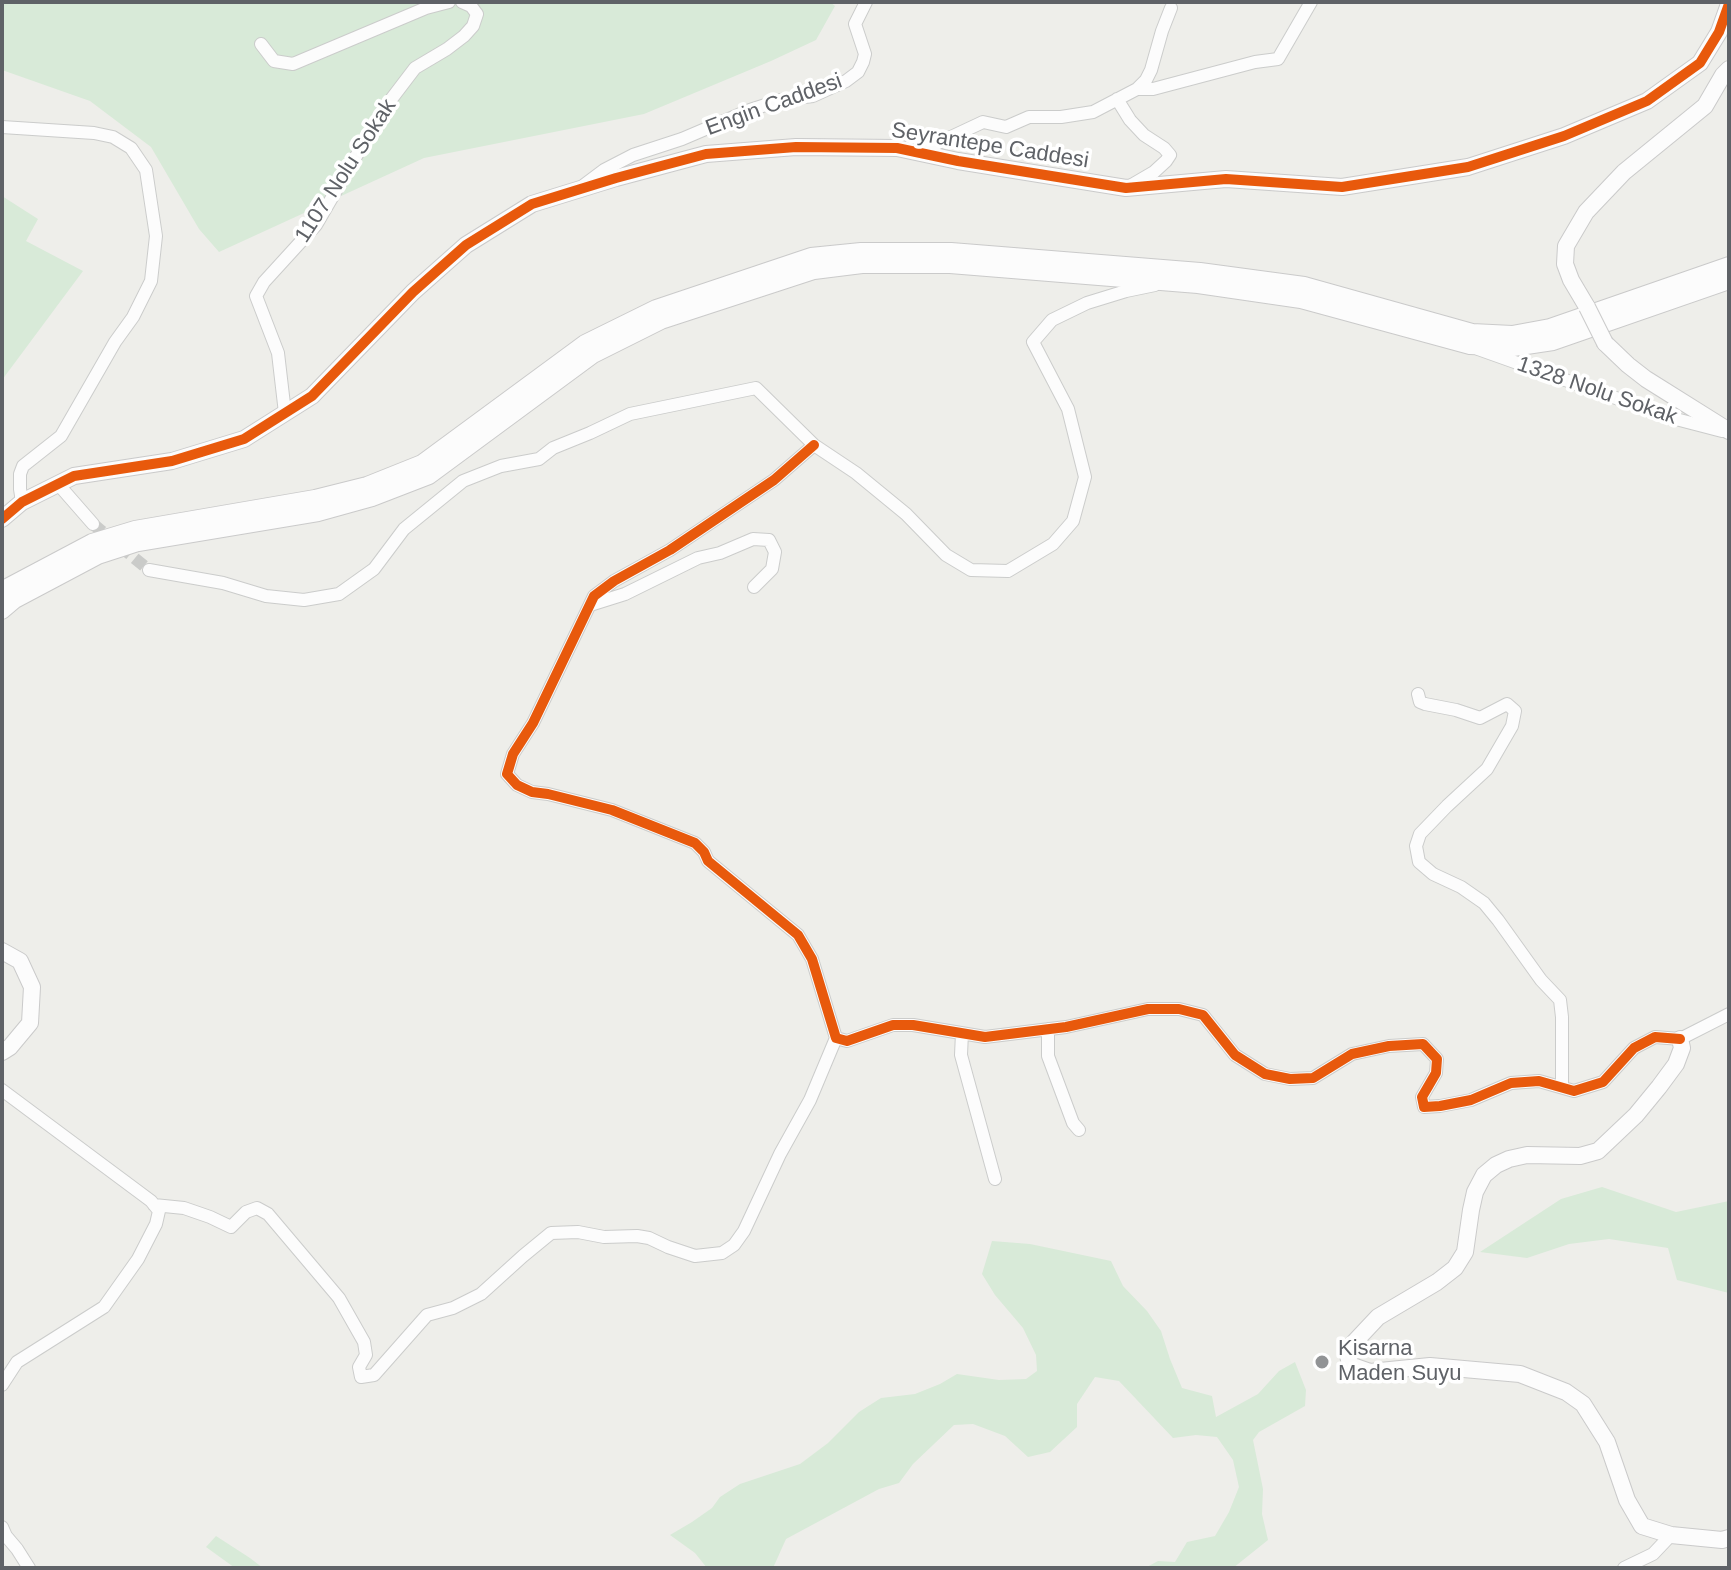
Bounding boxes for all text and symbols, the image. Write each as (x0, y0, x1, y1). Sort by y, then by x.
street label: Engin Caddesi (702, 68, 846, 142)
street label: 1107 Nolu Sokak (290, 94, 402, 248)
street label: Seyrantepe Caddesi (889, 117, 1091, 175)
street label: 1328 Nolu Sokak (1513, 351, 1681, 431)
place label: Kisarna Maden Suyu (1338, 1336, 1462, 1388)
marker: Kisarna Maden Suyu (1313, 1353, 1331, 1371)

